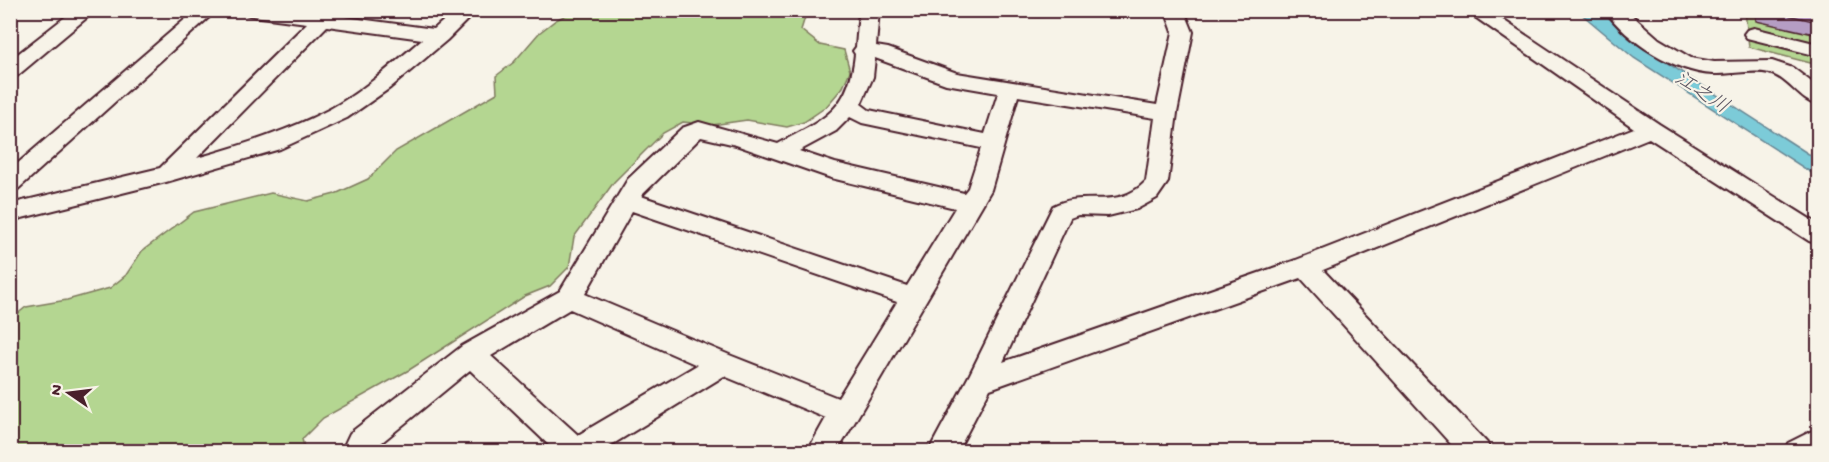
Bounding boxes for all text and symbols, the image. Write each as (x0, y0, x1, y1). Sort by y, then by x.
water label: 江之川 (1670, 67, 1733, 120)
north arrow (39, 363, 99, 423)
text: N (47, 382, 68, 398)

